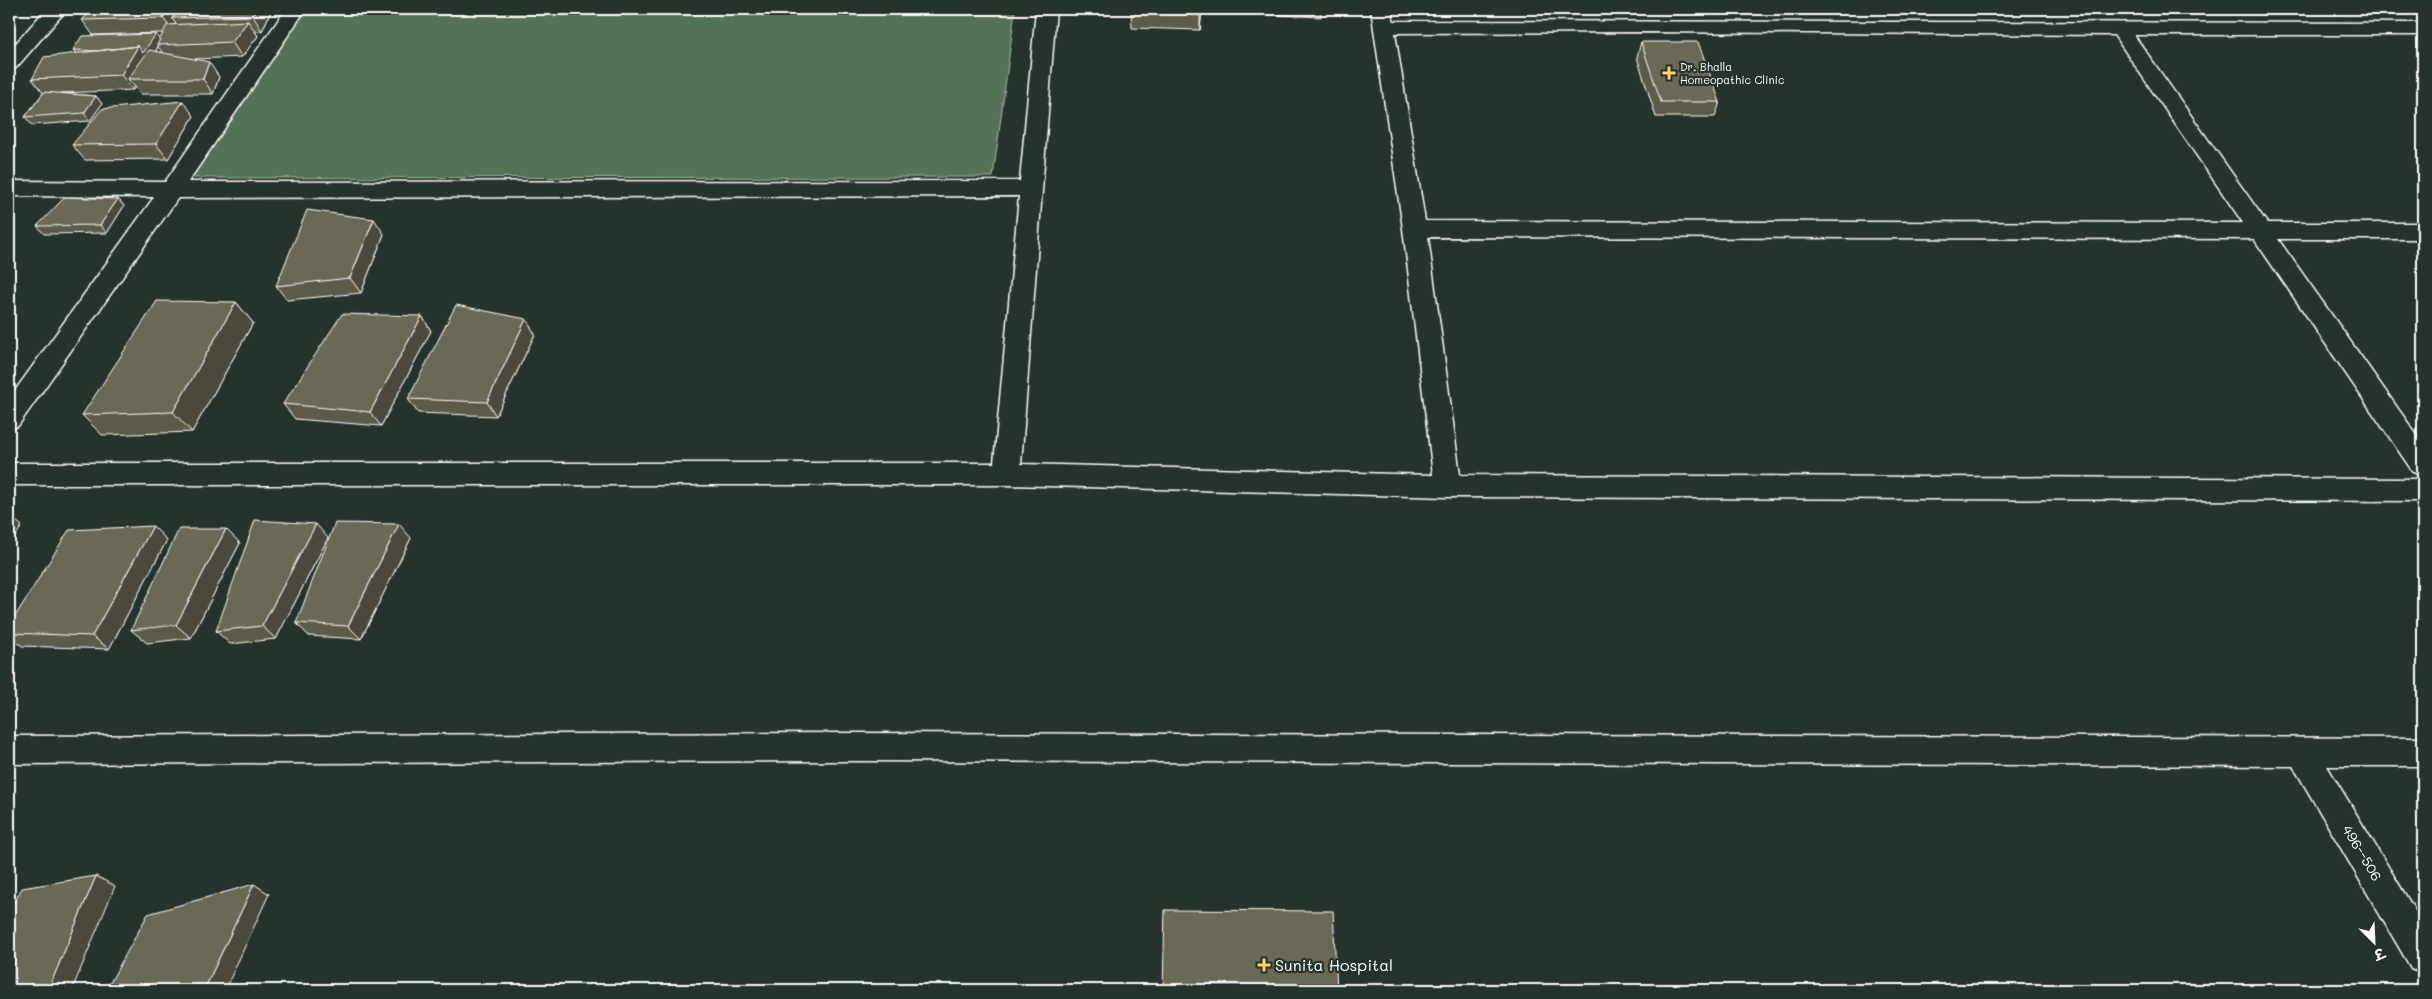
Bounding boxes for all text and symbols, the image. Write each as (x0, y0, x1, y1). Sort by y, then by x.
place label: Dr. Bhalla Homeopathic Clinic (1680, 59, 1784, 87)
marker: Dr. Bhalla Homeopathic Clinic (1662, 66, 1676, 80)
street label: 496--506 (2338, 821, 2387, 884)
north arrow (2350, 916, 2400, 966)
text: उ (2370, 943, 2389, 966)
place label: Sunita Hospital (1275, 954, 1393, 975)
marker: Sunita Hospital (1257, 958, 1271, 972)

